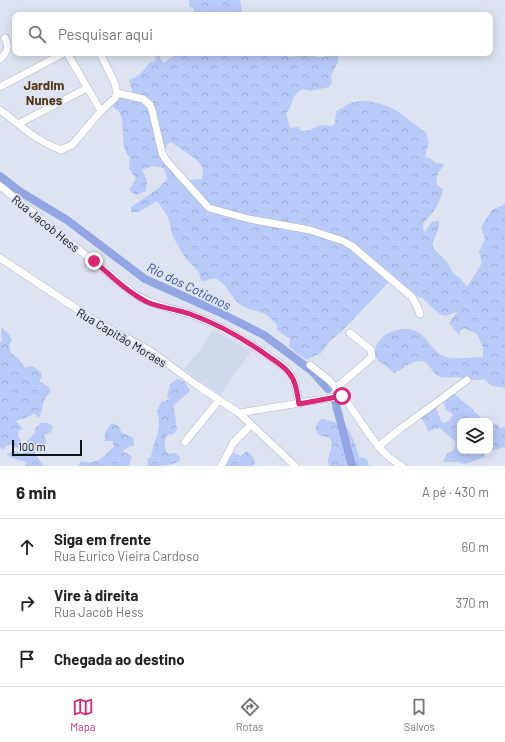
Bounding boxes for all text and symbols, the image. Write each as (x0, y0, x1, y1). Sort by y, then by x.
search box (12, 12, 493, 56)
icon: search (26, 23, 48, 45)
text: Pesquisar aqui (58, 25, 153, 43)
district label: Jardim Nunes (24, 77, 65, 108)
street label: Rua Jacob Hess (10, 192, 83, 255)
route end (85, 252, 103, 270)
water label: Rio dos Cotianos (144, 259, 234, 313)
street label: Rua Capitão Moraes (75, 305, 170, 369)
route start (333, 387, 351, 405)
map controls (457, 418, 493, 454)
button: layers (457, 418, 493, 454)
scale bar (12, 438, 82, 457)
text: 100 m (18, 440, 46, 453)
text: 6 min (16, 482, 56, 502)
text: A pé · 430 m (422, 484, 489, 500)
text: Siga em frente (54, 530, 151, 548)
icon: ahead (16, 536, 38, 558)
text: 60 m (462, 539, 489, 555)
text: Rua Eurico Vieira Cardoso (54, 548, 199, 564)
text: Vire à direita (54, 586, 138, 604)
icon: right (16, 592, 38, 614)
text: 370 m (455, 595, 489, 611)
text: Rua Jacob Hess (54, 604, 143, 620)
icon: arrive (16, 648, 38, 670)
text: Chegada ao destino (54, 650, 185, 668)
tab: Mapa (70, 696, 95, 733)
tab: Rotas (236, 696, 263, 733)
tab: Salvos (404, 696, 435, 733)

